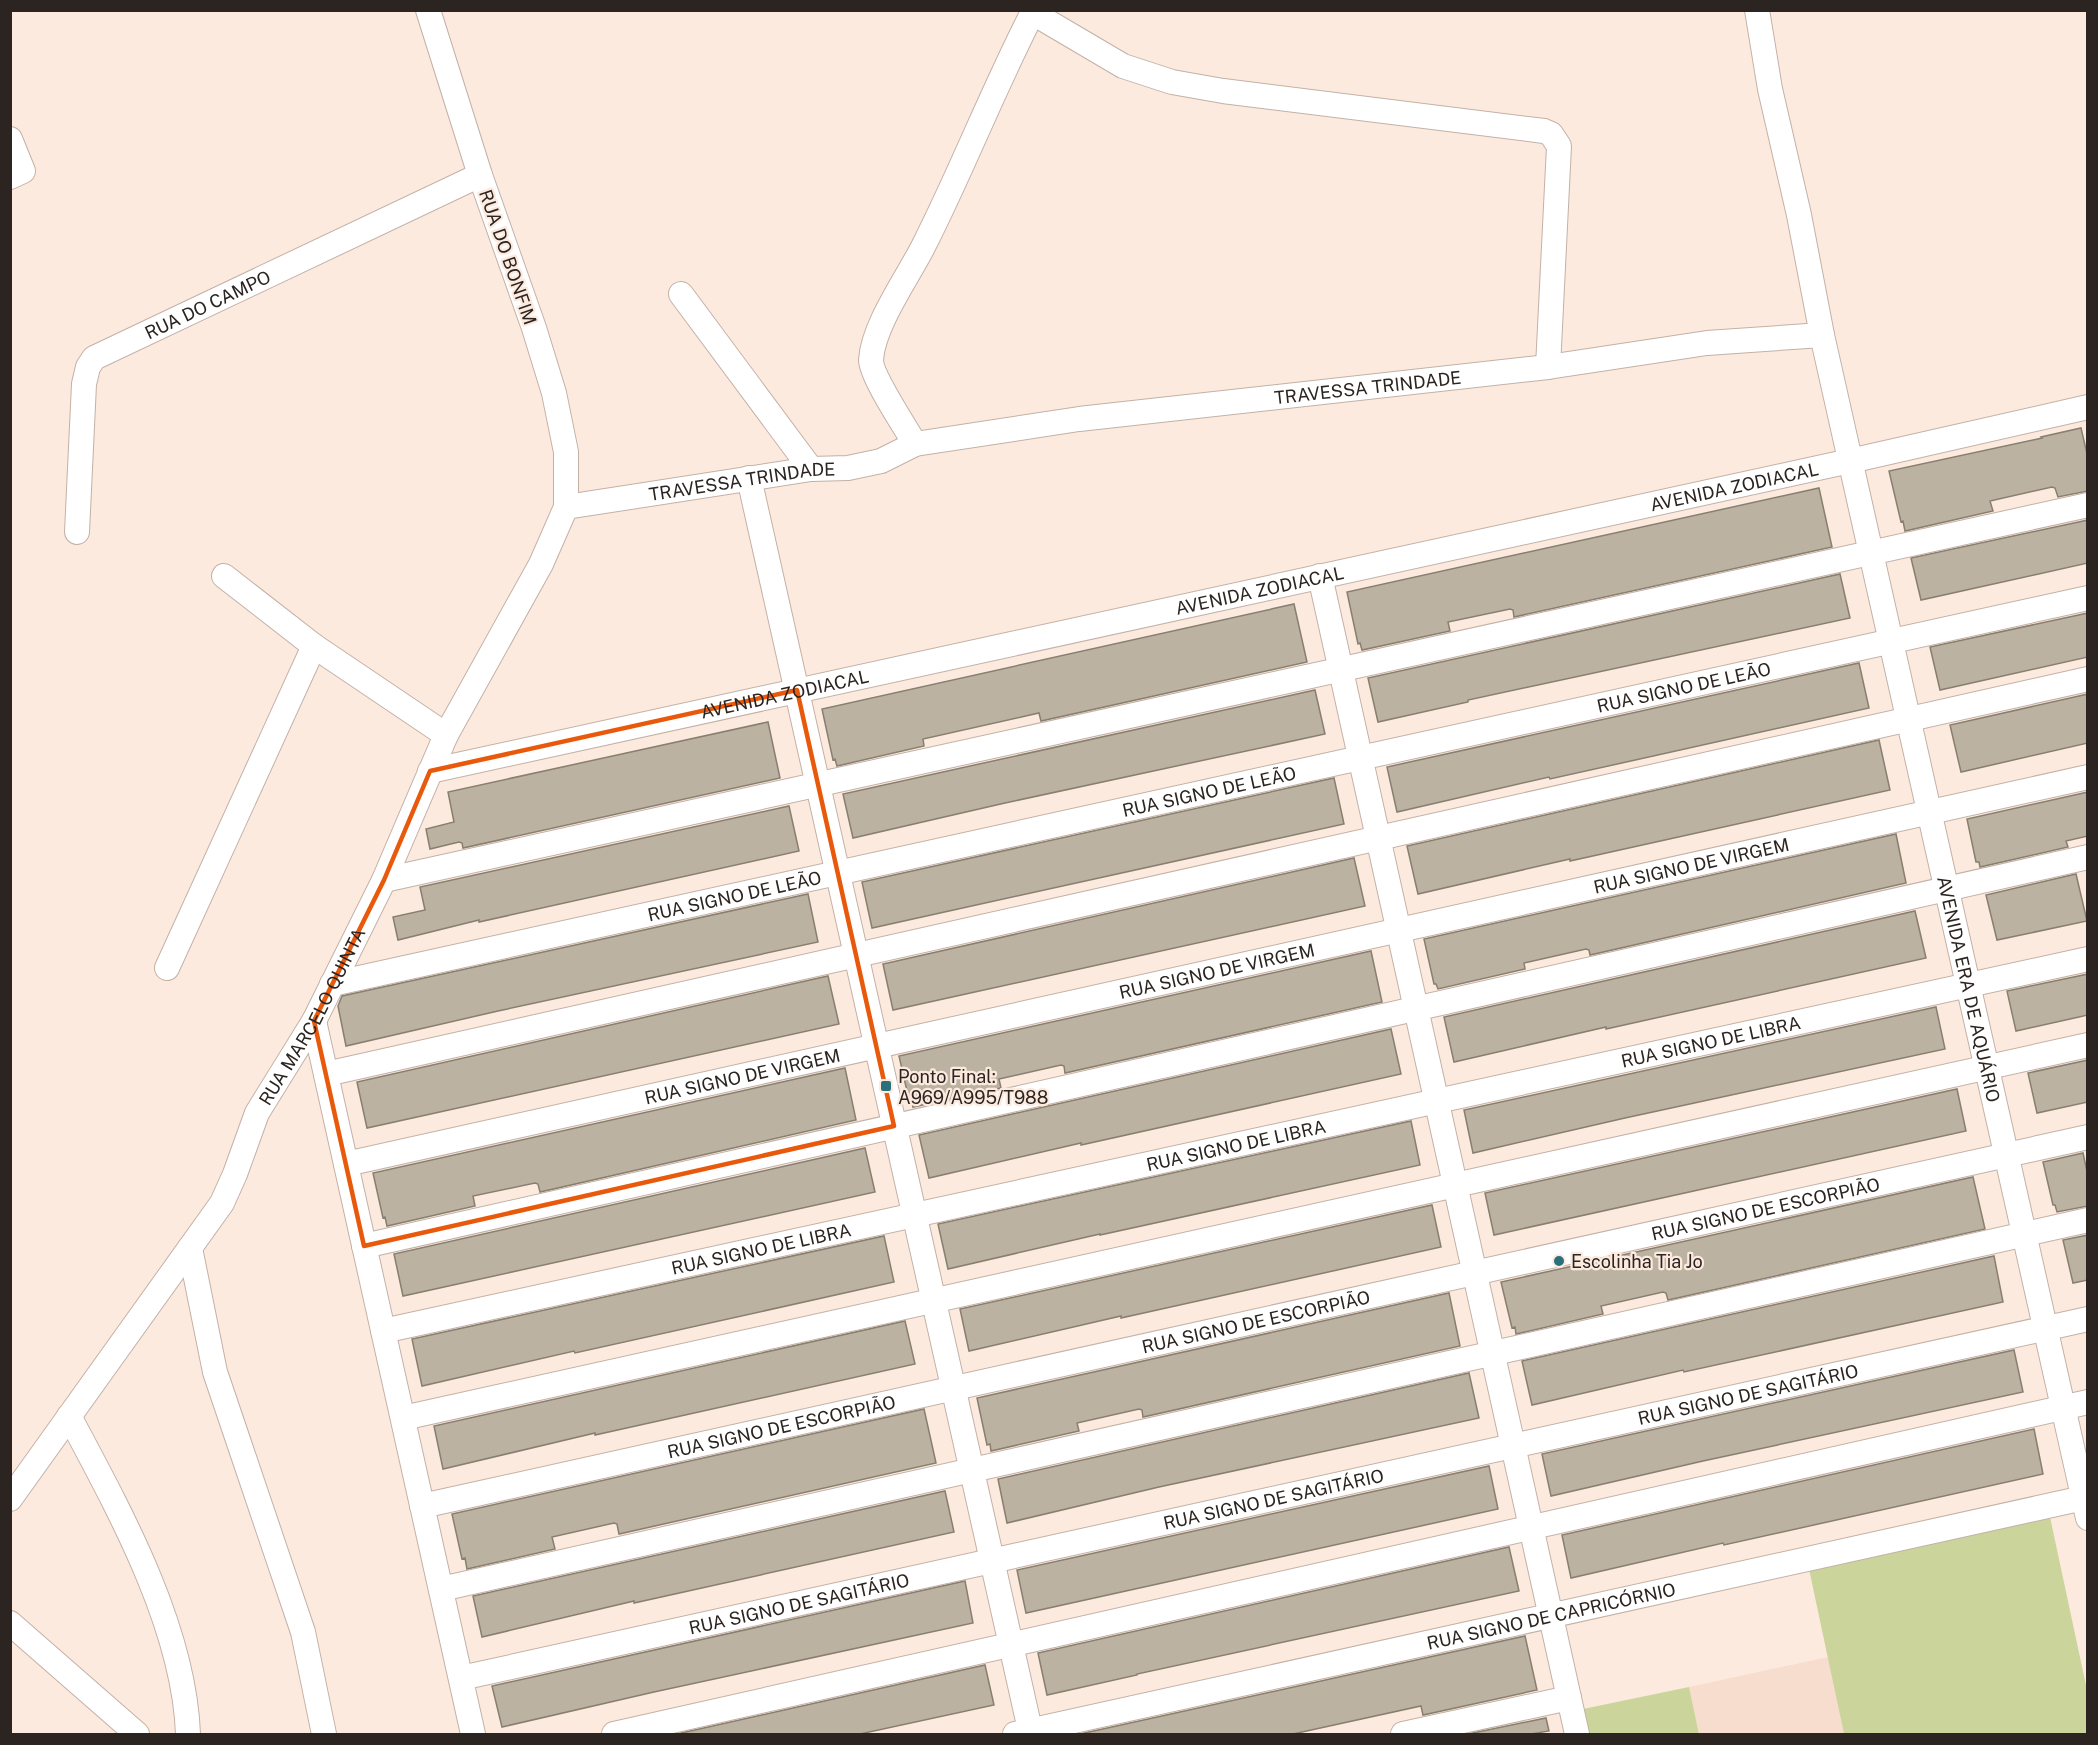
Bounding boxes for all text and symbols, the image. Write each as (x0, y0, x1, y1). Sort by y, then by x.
street label: RUA DO BONFIM (475, 187, 541, 327)
street label: RUA DO CAMPO (141, 265, 274, 343)
street label: TRAVESSA TRINDADE (1273, 366, 1462, 408)
street label: TRAVESSA TRINDADE (647, 458, 835, 505)
street label: AVENIDA ZODIACAL (1648, 458, 1820, 515)
street label: AVENIDA ZODIACAL (1173, 561, 1346, 618)
street label: RUA SIGNO DE LEÃO (1595, 658, 1773, 716)
street label: AVENIDA ZODIACAL (699, 665, 871, 722)
street label: RUA SIGNO DE LEÃO (1120, 762, 1298, 821)
street label: RUA SIGNO DE VIRGEM (1591, 833, 1791, 897)
street label: RUA SIGNO DE LEÃO (646, 866, 823, 925)
street label: AVENIDA ERA DE AQUÁRIO (1933, 874, 2005, 1104)
street label: RUA MARCELO QUINTA (254, 924, 369, 1109)
street label: RUA SIGNO DE VIRGEM (1117, 939, 1317, 1002)
street label: RUA SIGNO DE LIBRA (1619, 1011, 1803, 1071)
street label: RUA SIGNO DE VIRGEM (643, 1044, 842, 1108)
place label: Ponto Final: A969/A995/T988 (898, 1066, 1048, 1108)
marker: Ponto Final: A969/A995/T988 (879, 1079, 893, 1093)
street label: RUA SIGNO DE LIBRA (1144, 1115, 1328, 1175)
street label: RUA SIGNO DE ESCORPIÃO (1649, 1173, 1882, 1244)
street label: RUA SIGNO DE LIBRA (669, 1219, 853, 1278)
place label: Escolinha Tia Jo (1571, 1251, 1703, 1272)
marker: Escolinha Tia Jo (1552, 1254, 1566, 1268)
street label: RUA SIGNO DE ESCORPIÃO (1140, 1286, 1372, 1357)
street label: RUA SIGNO DE SAGITÁRIO (1636, 1360, 1860, 1429)
street label: RUA SIGNO DE ESCORPIÃO (665, 1391, 897, 1462)
street label: RUA SIGNO DE SAGITÁRIO (1161, 1464, 1386, 1533)
street label: RUA SIGNO DE SAGITÁRIO (687, 1569, 911, 1638)
street label: RUA SIGNO DE CAPRICÓRNIO (1425, 1578, 1677, 1653)

